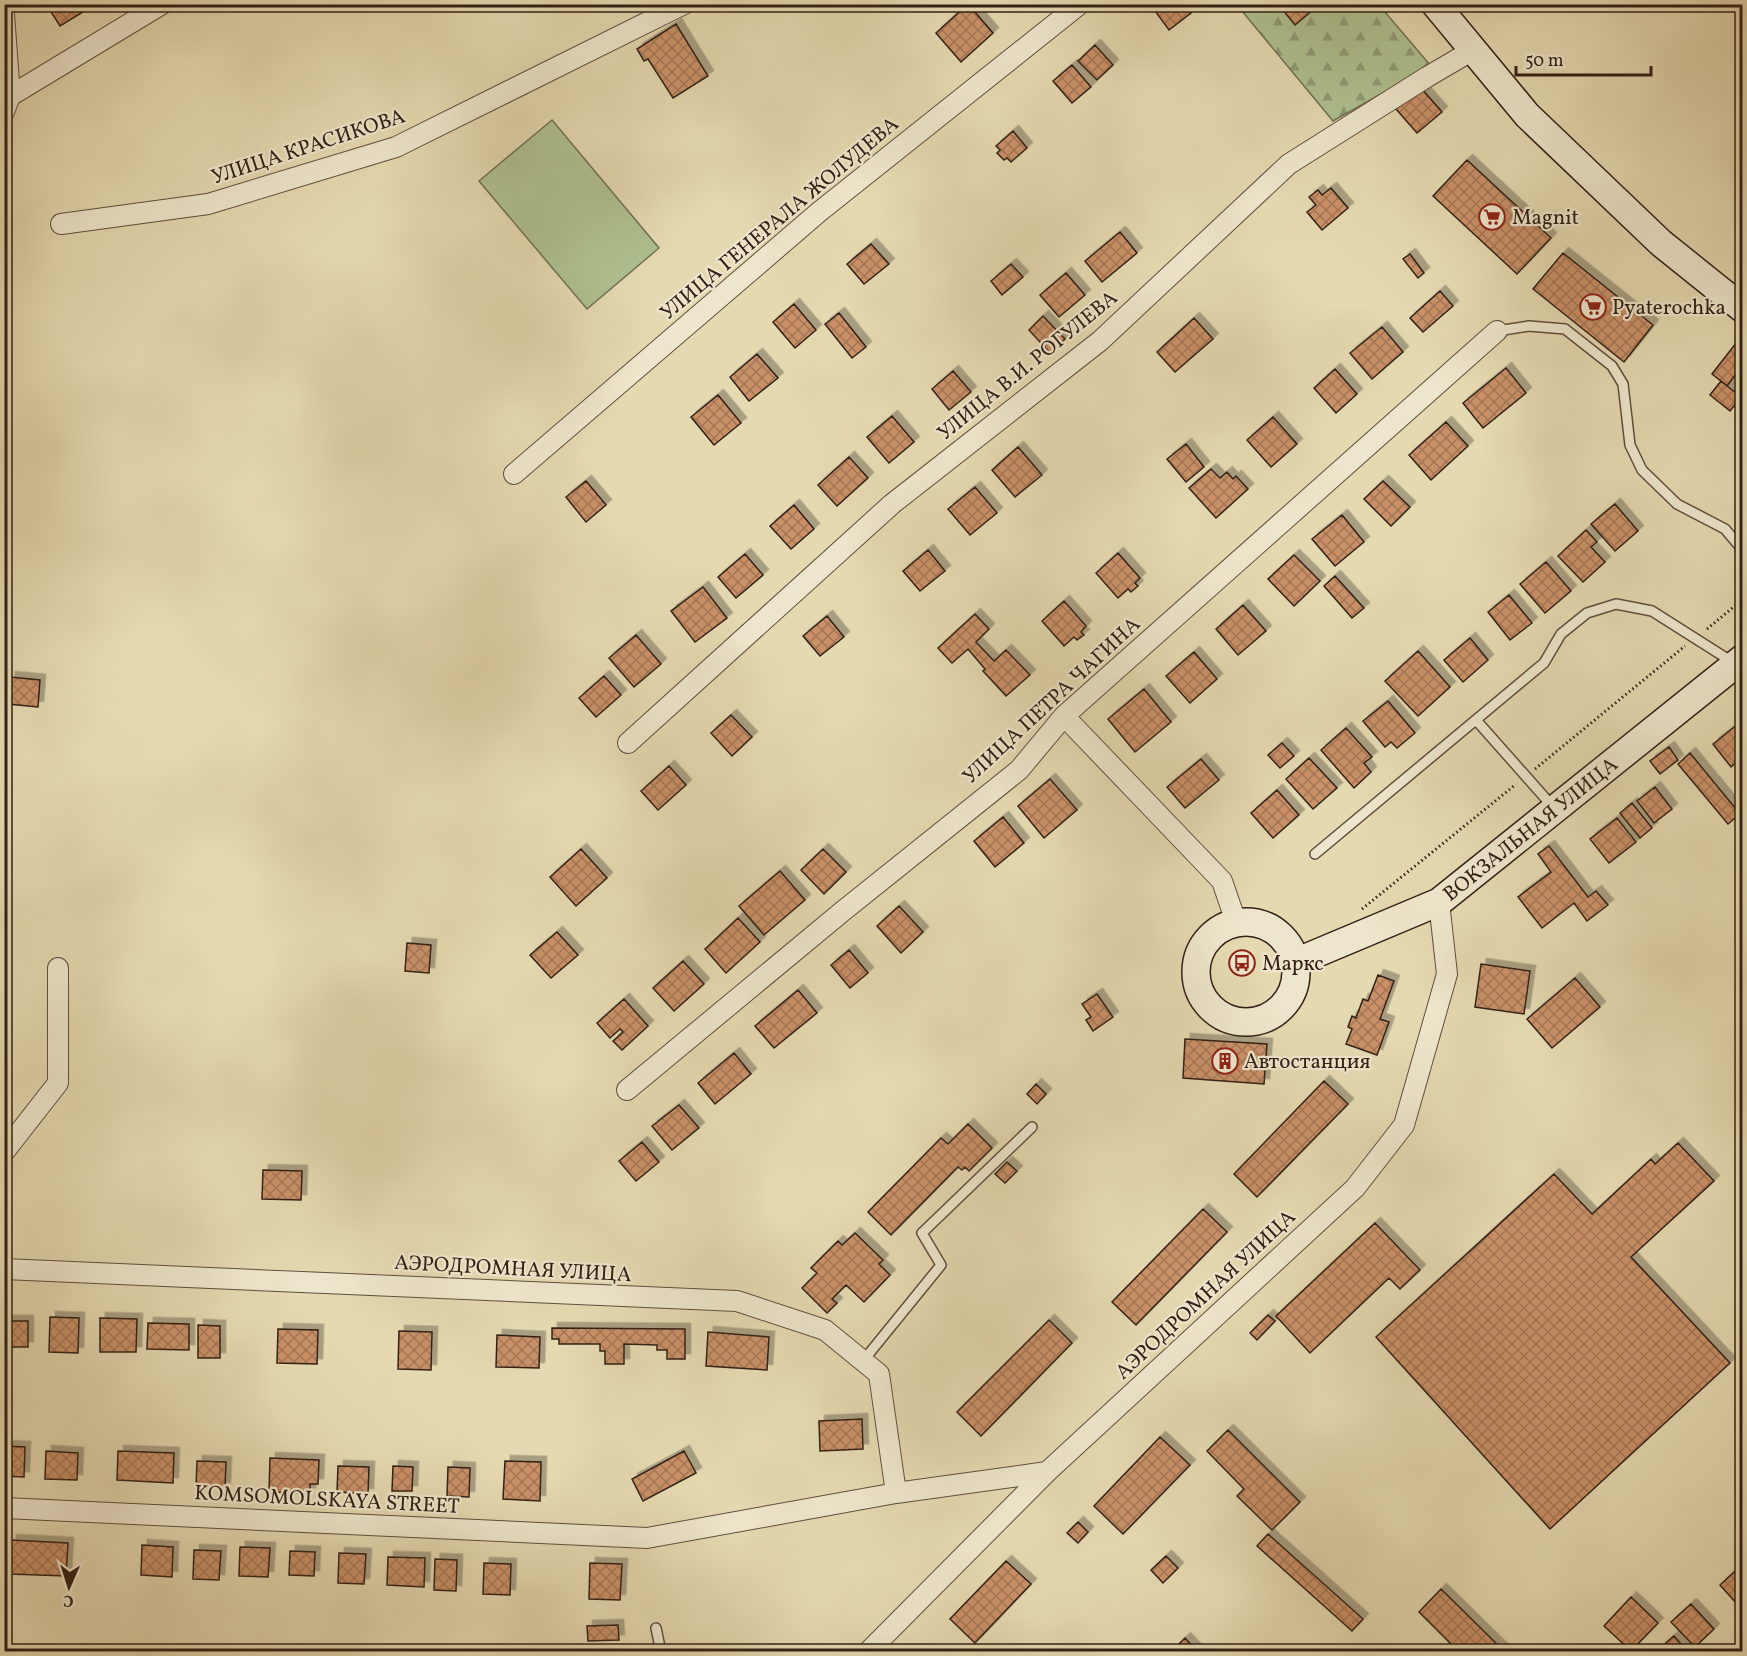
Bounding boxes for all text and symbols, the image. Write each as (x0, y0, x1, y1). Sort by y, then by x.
scale bar (1516, 39, 1651, 77)
text: 50 m (1525, 49, 1564, 74)
street label: УЛИЦА КРАСИКОВА (208, 102, 409, 192)
street label: УЛИЦА ГЕНЕРАЛА ЖОЛУДЕВА (654, 110, 906, 328)
supermarket icon: Magnit (1477, 202, 1507, 232)
place label: Magnit (1512, 204, 1579, 233)
street label: УЛИЦА В.И. РОГУЛЕВА (932, 284, 1124, 448)
supermarket icon: Pyaterochka (1578, 292, 1608, 322)
place label: Pyaterochka (1612, 294, 1726, 323)
street label: УЛИЦА ПЕТРА ЧАГИНА (957, 611, 1147, 791)
street label: ВОКЗАЛЬНАЯ УЛИЦА (1438, 751, 1625, 909)
bus stop icon: Маркс (1227, 948, 1257, 978)
place label: Маркс (1262, 950, 1324, 979)
building icon: Автостанция (1210, 1046, 1240, 1076)
place label: Автостанция (1244, 1048, 1370, 1077)
street label: АЭРОДРОМНАЯ УЛИЦА (1109, 1203, 1303, 1387)
street label: АЭРОДРОМНАЯ УЛИЦА (394, 1249, 633, 1290)
street label: KOMSOMOLSKAYA STREET (193, 1479, 460, 1522)
north arrow (39, 1557, 99, 1617)
text: С (63, 1589, 74, 1611)

